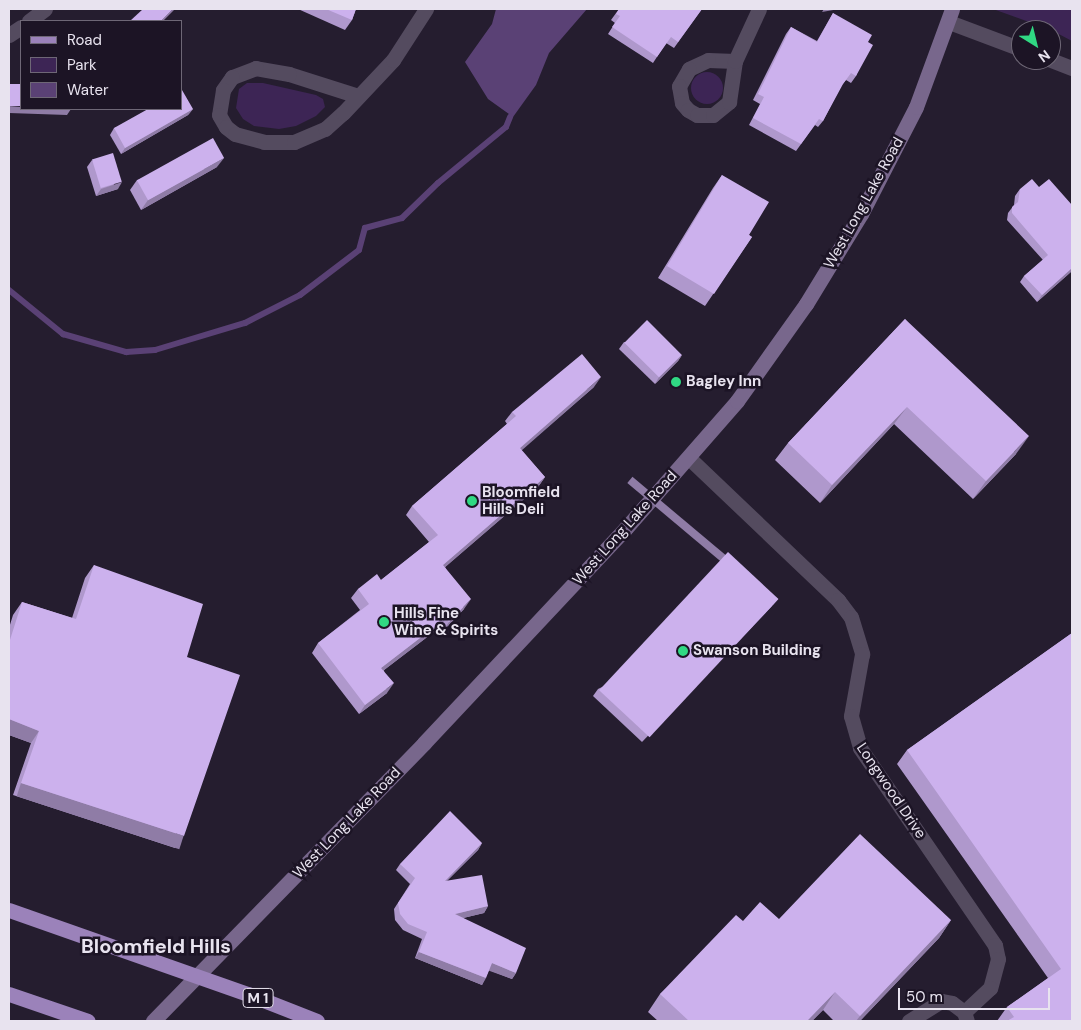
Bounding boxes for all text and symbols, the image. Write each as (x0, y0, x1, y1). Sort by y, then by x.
legend (20, 20, 182, 110)
north arrow (1011, 20, 1061, 70)
text: Road (67, 30, 102, 50)
text: N (1035, 46, 1054, 67)
text: Park (67, 55, 97, 75)
text: Water (67, 80, 108, 100)
street label: West Long Lake Road (820, 134, 908, 272)
place label: Bagley Inn (686, 373, 761, 391)
marker: Bagley Inn (670, 376, 682, 388)
street label: West Long Lake Road (569, 467, 681, 589)
place label: Bloomfield Hills Deli (482, 483, 560, 518)
marker: Bloomfield Hills Deli (466, 495, 478, 507)
place label: Hills Fine Wine & Spirits (394, 604, 498, 639)
marker: Hills Fine Wine & Spirits (378, 616, 390, 628)
place label: Swanson Building (693, 642, 821, 660)
marker: Swanson Building (677, 645, 689, 657)
street label: Longwood Drive (852, 740, 930, 842)
street label: West Long Lake Road (289, 764, 405, 882)
district label: Bloomfield Hills (81, 934, 231, 958)
scale bar (901, 978, 1054, 1010)
road number: M 1 (242, 986, 274, 1010)
text: 50 m (906, 987, 943, 1007)

